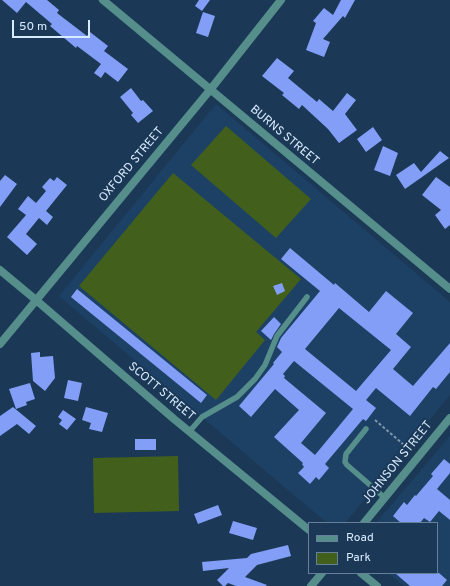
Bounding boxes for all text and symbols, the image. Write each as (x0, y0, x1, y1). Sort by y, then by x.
scale bar (14, 12, 92, 38)
text: 50 m (19, 19, 47, 35)
street label: BURNS STREET (247, 103, 321, 169)
street label: OXFORD STREET (97, 125, 167, 205)
street label: SCOTT STREET (125, 360, 197, 424)
street label: JOHNSON STREET (360, 419, 436, 507)
legend (308, 522, 438, 574)
text: Road (346, 530, 374, 546)
text: Park (346, 550, 371, 566)

